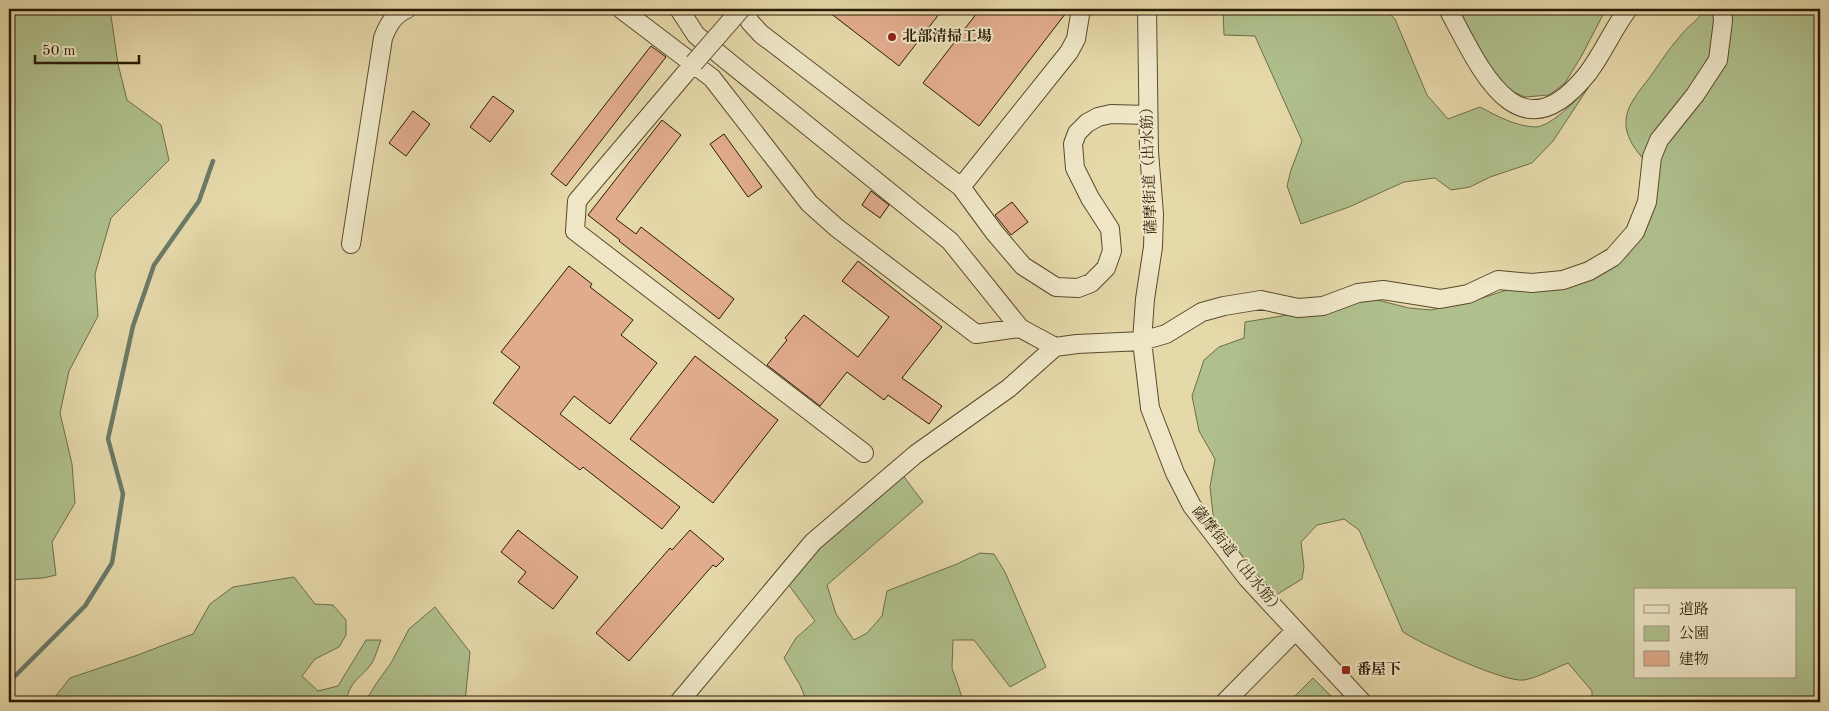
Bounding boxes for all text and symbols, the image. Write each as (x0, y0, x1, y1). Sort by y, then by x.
place label: 北部清掃工場 (902, 27, 992, 45)
marker: 北部清掃工場 (886, 31, 898, 43)
scale bar (35, 32, 139, 64)
text: 50 m (42, 44, 76, 59)
street label: 薩摩街道（出水筋） (1138, 99, 1160, 235)
street label: 薩摩街道（出水筋） (1189, 503, 1287, 618)
legend (1634, 588, 1796, 678)
text: 道路 (1679, 601, 1709, 618)
text: 公園 (1679, 625, 1709, 642)
text: 建物 (1679, 651, 1709, 668)
place label: 番屋下 (1356, 661, 1401, 678)
marker: 番屋下 (1340, 664, 1352, 676)

